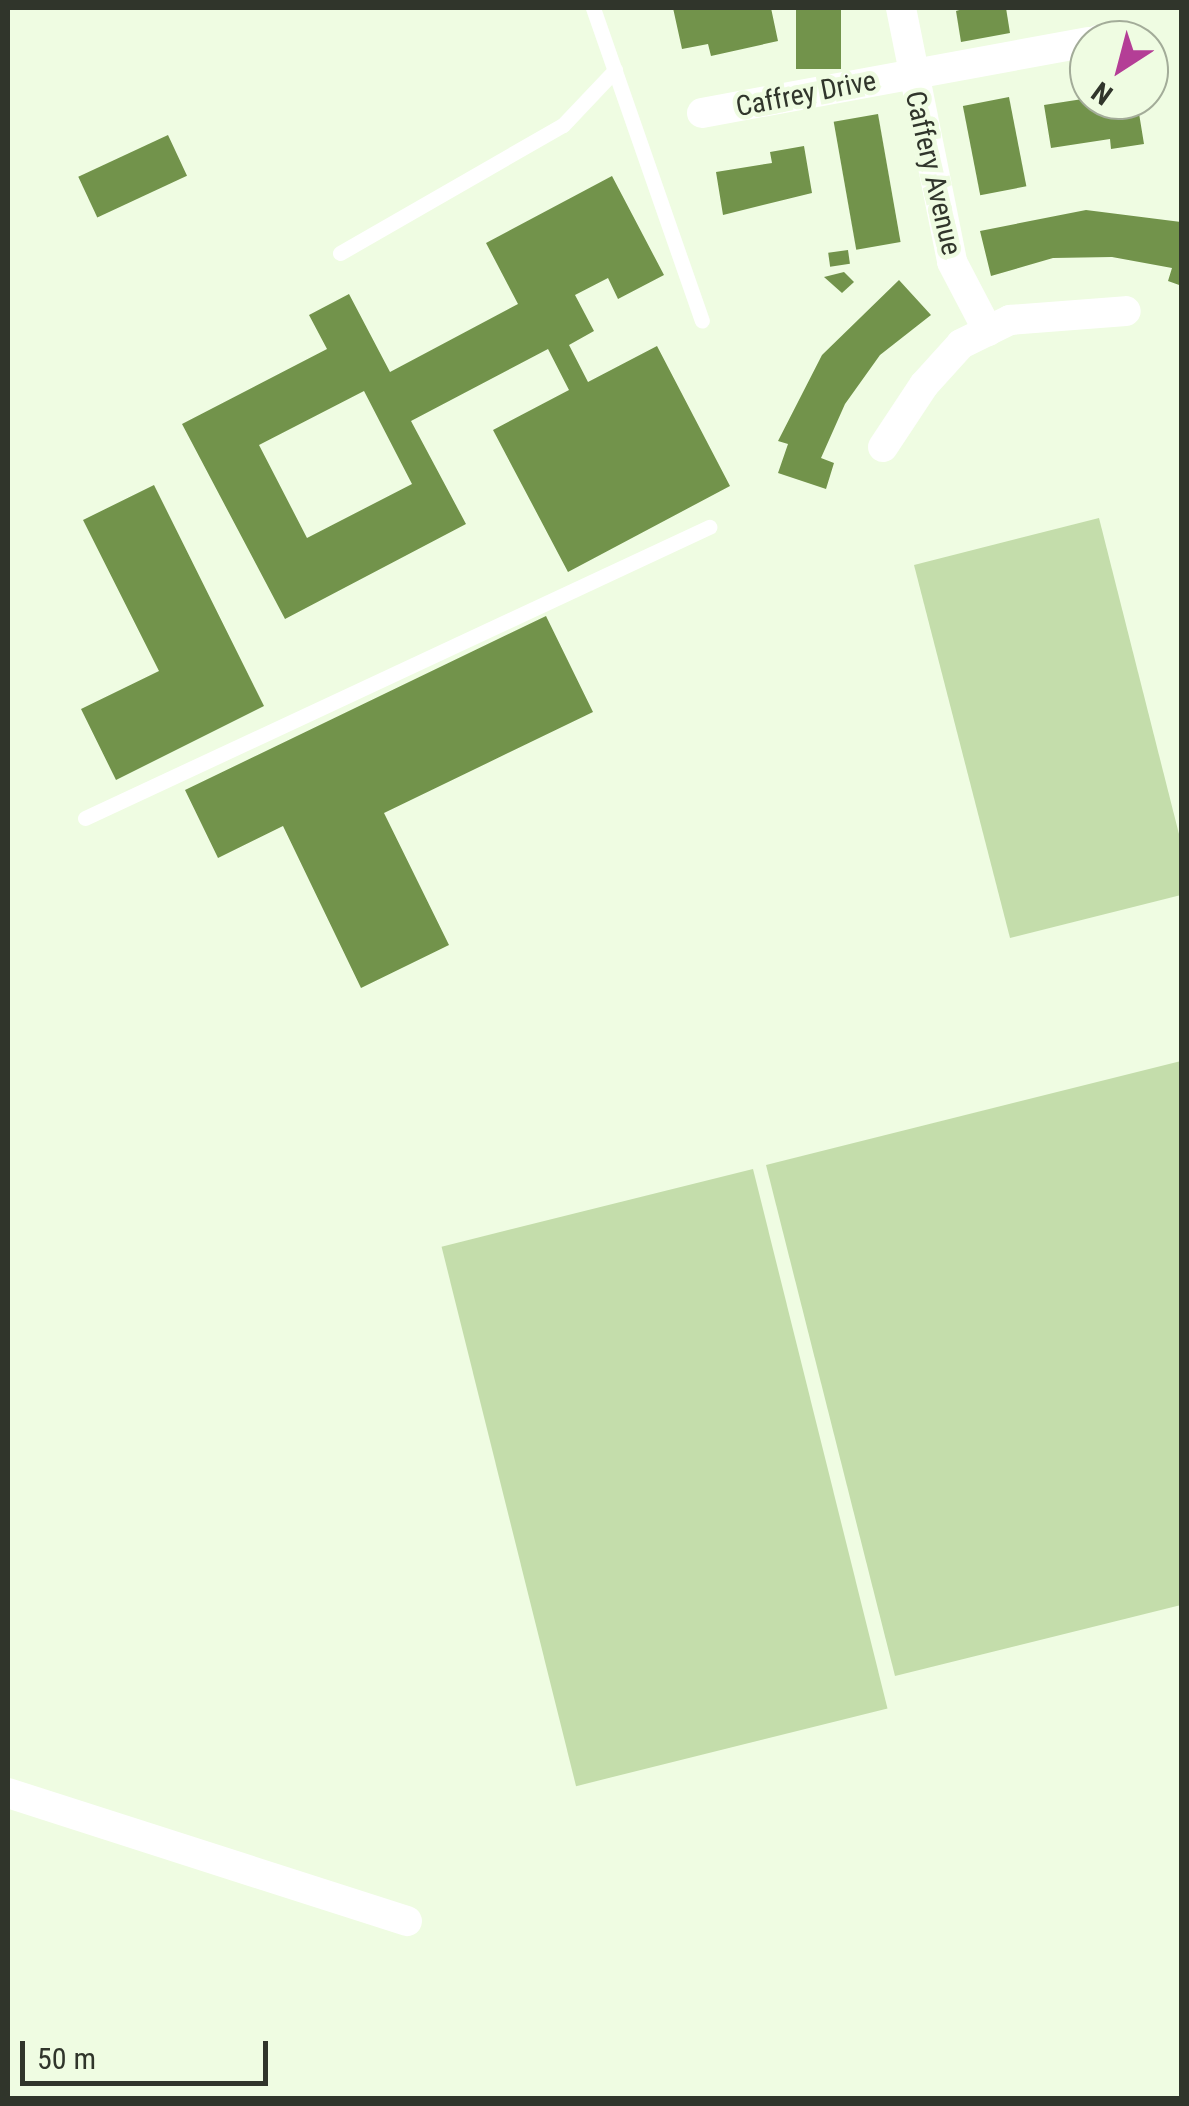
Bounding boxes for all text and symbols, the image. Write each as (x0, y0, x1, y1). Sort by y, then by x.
north arrow (1069, 20, 1169, 120)
street label: Caffrey Drive (733, 64, 879, 124)
text: N (1086, 75, 1119, 111)
street label: Caffery Avenue (898, 88, 968, 258)
scale bar (25, 2021, 272, 2083)
text: 50 m (37, 2041, 96, 2076)

